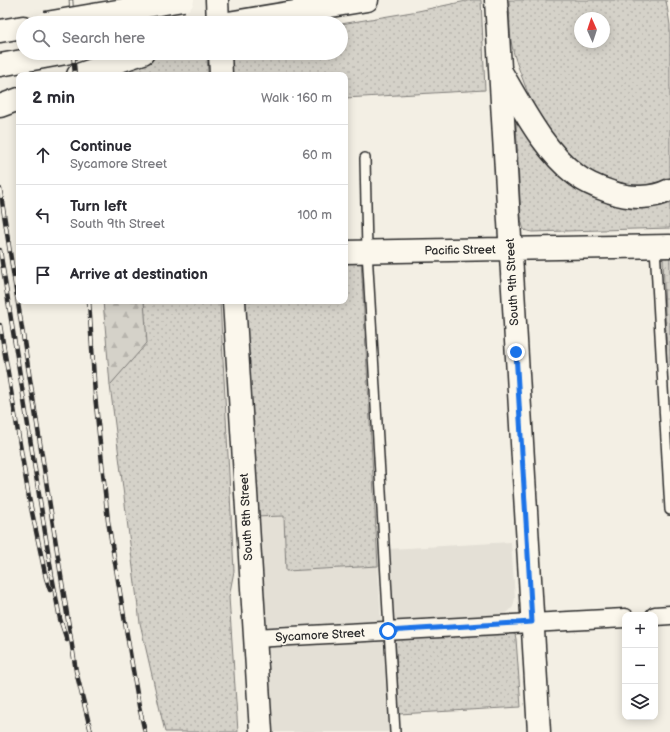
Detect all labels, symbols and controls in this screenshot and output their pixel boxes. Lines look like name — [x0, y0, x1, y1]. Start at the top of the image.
north arrow — [574, 12, 610, 48]
search box — [16, 16, 348, 60]
icon: search — [30, 27, 52, 49]
text: Search here — [62, 29, 145, 48]
text: 2 min — [32, 88, 75, 108]
text: Walk · 160 m — [261, 90, 332, 106]
text: Continue — [70, 137, 132, 156]
icon: ahead — [32, 144, 54, 166]
text: 60 m — [302, 147, 332, 163]
text: Sycamore Street — [70, 156, 167, 172]
text: Turn left — [70, 197, 127, 216]
icon: left — [32, 204, 54, 226]
text: 100 m — [297, 207, 332, 223]
text: South 9th Street — [70, 216, 165, 232]
street label: South 9th Street — [503, 238, 522, 326]
street label: Pacific Street — [424, 242, 496, 259]
icon: arrive — [32, 264, 54, 286]
text: Arrive at destination — [70, 265, 208, 284]
route end — [507, 343, 525, 361]
street label: South 8th Street — [237, 473, 256, 561]
map controls — [622, 612, 658, 720]
button: + — [622, 612, 658, 648]
route start — [379, 622, 397, 640]
street label: Sycamore Street — [275, 626, 365, 645]
button: − — [622, 648, 658, 684]
button: layers — [622, 684, 658, 720]

